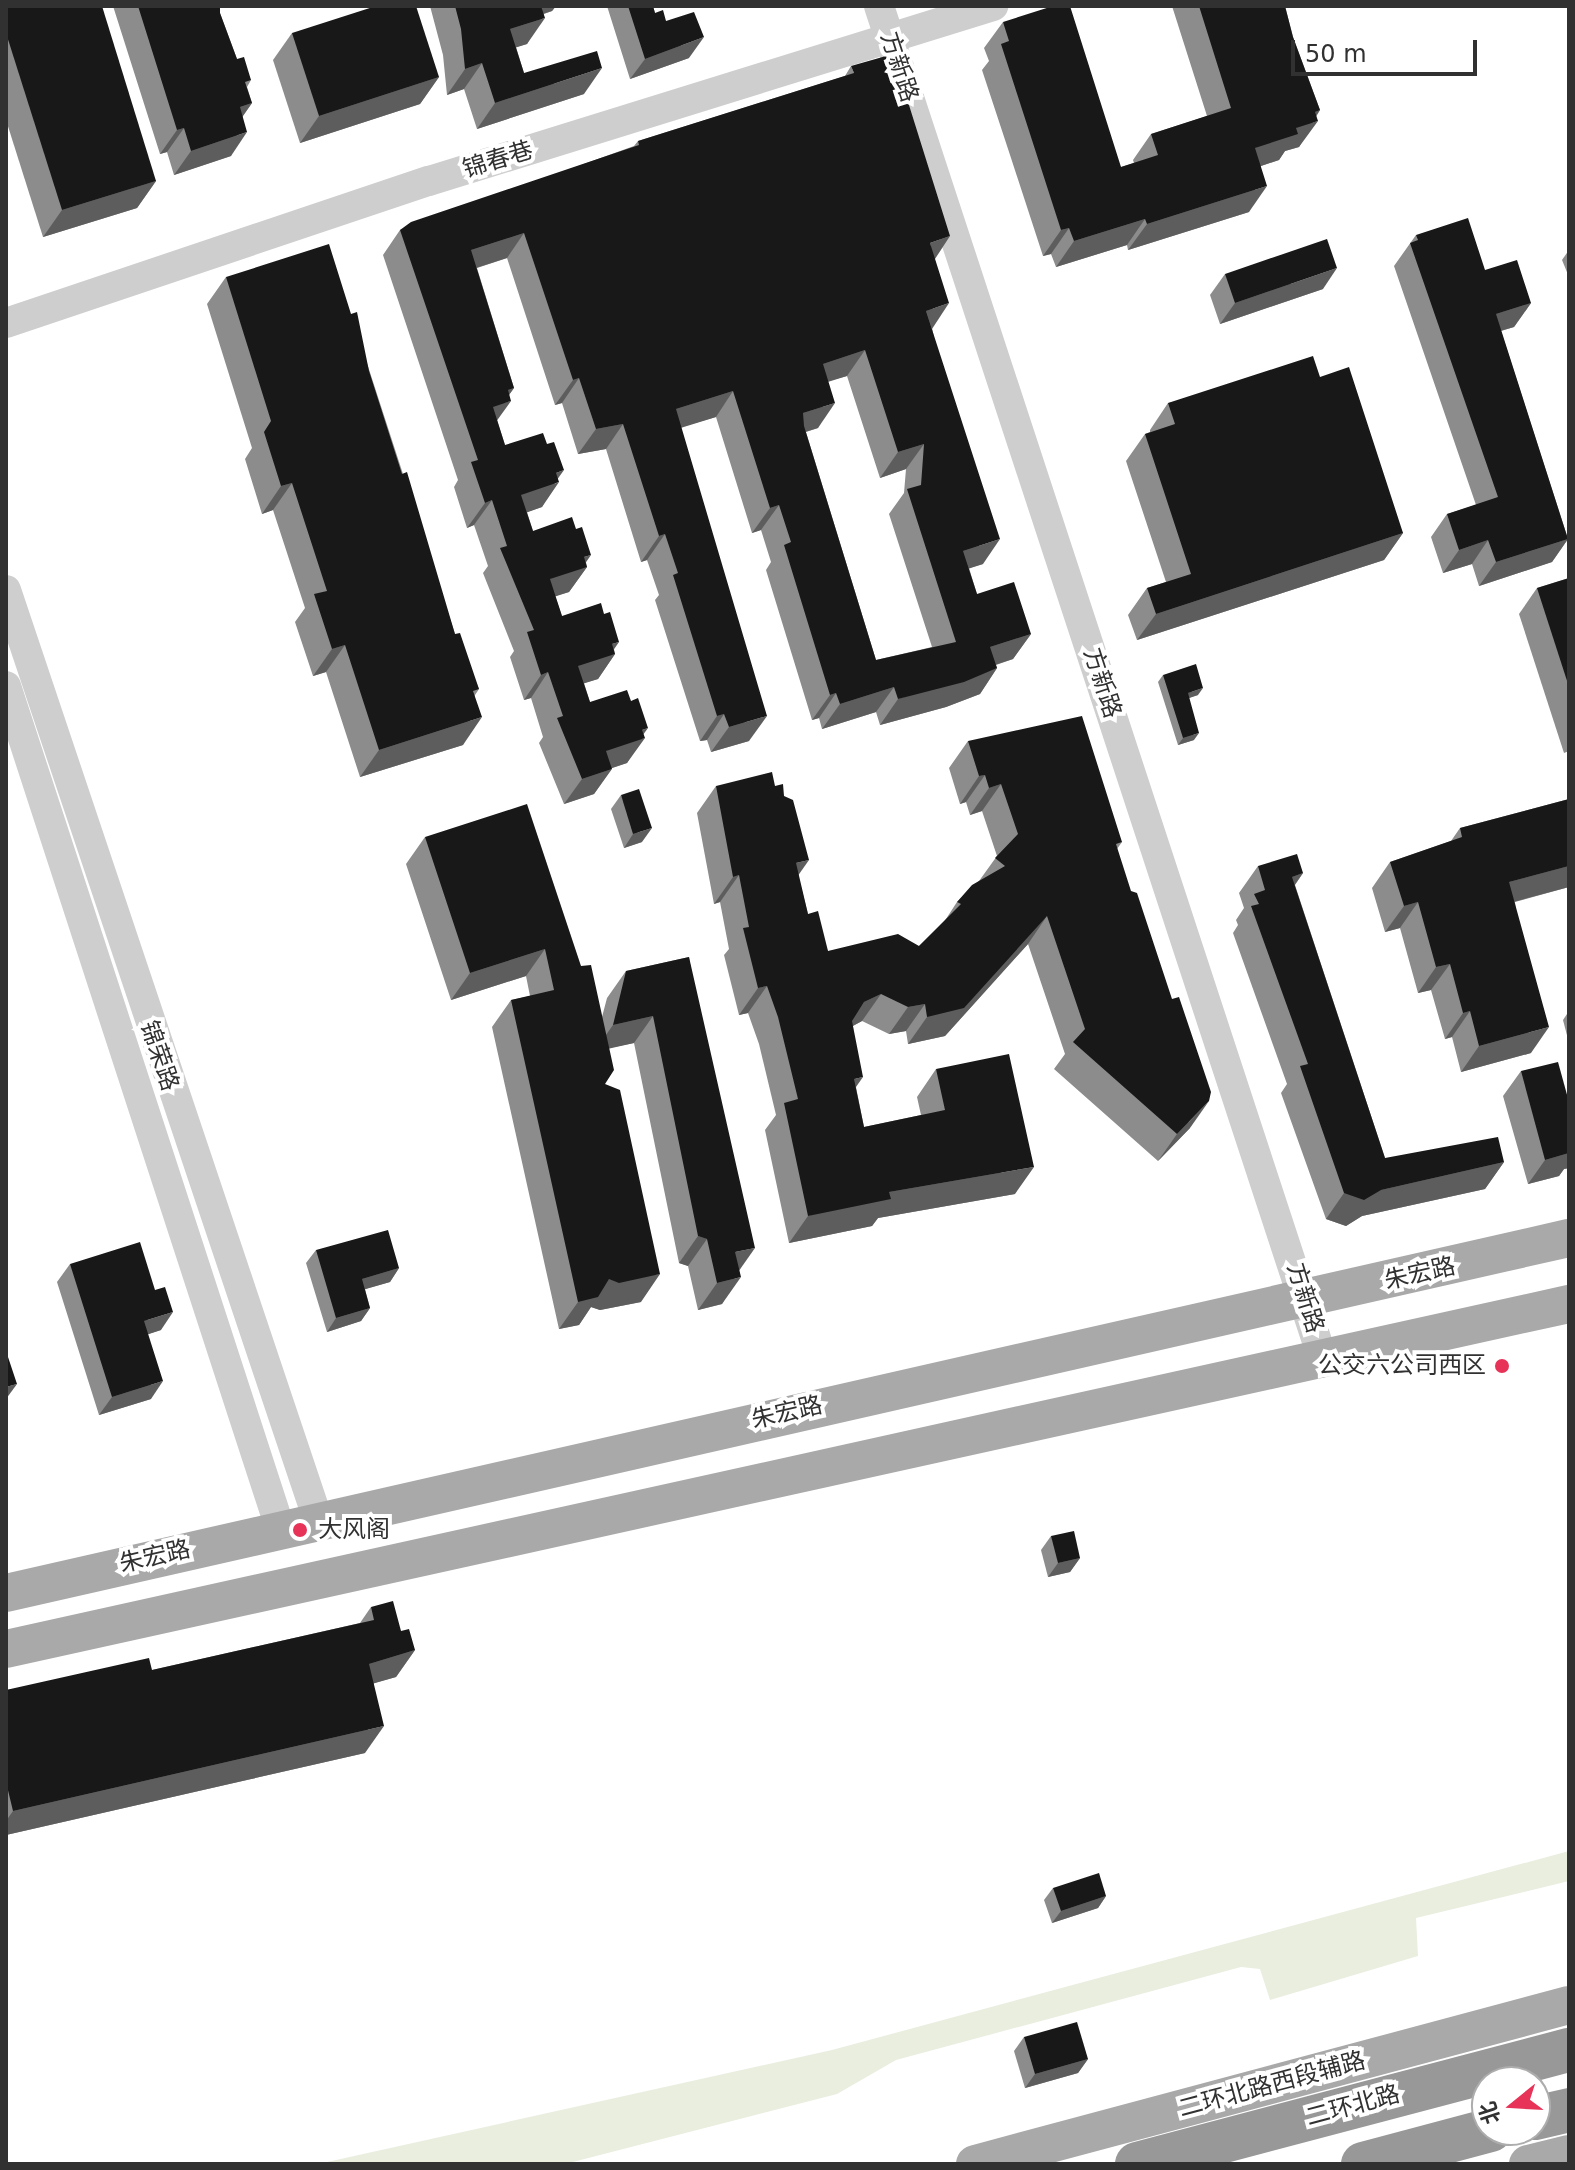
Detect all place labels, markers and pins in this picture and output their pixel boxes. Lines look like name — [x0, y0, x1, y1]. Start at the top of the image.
place label: 公交六公司西区 — [1318, 1352, 1486, 1380]
marker: 公交六公司西区 — [1493, 1357, 1511, 1375]
place label: 大风阁 — [318, 1516, 390, 1544]
marker: 大风阁 — [289, 1519, 311, 1541]

